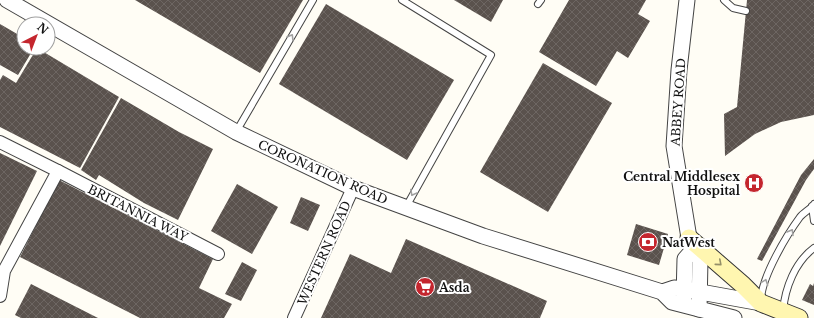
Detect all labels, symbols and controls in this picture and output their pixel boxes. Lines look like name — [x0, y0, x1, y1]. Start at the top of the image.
north arrow — [16, 16, 56, 56]
text: N — [34, 20, 52, 38]
one-way arrow — [287, 34, 294, 41]
street label: ABBEY ROAD — [667, 58, 689, 147]
street label: CORONATION ROAD — [256, 137, 390, 207]
place label: Central Middlesex Hospital — [623, 169, 741, 198]
hospital icon: Central Middlesex Hospital — [743, 172, 765, 194]
street label: BRITANNIA WAY — [85, 181, 191, 245]
one-way arrow — [411, 189, 418, 197]
street label: WESTERN ROAD — [294, 198, 354, 308]
one-way arrow — [787, 229, 794, 236]
bank icon: NatWest — [637, 231, 659, 253]
place label: NatWest — [662, 235, 715, 250]
one-way arrow — [714, 259, 721, 266]
supermarket icon: Asda — [414, 276, 436, 298]
one-way arrow — [760, 278, 769, 285]
place label: Asda — [438, 280, 470, 295]

